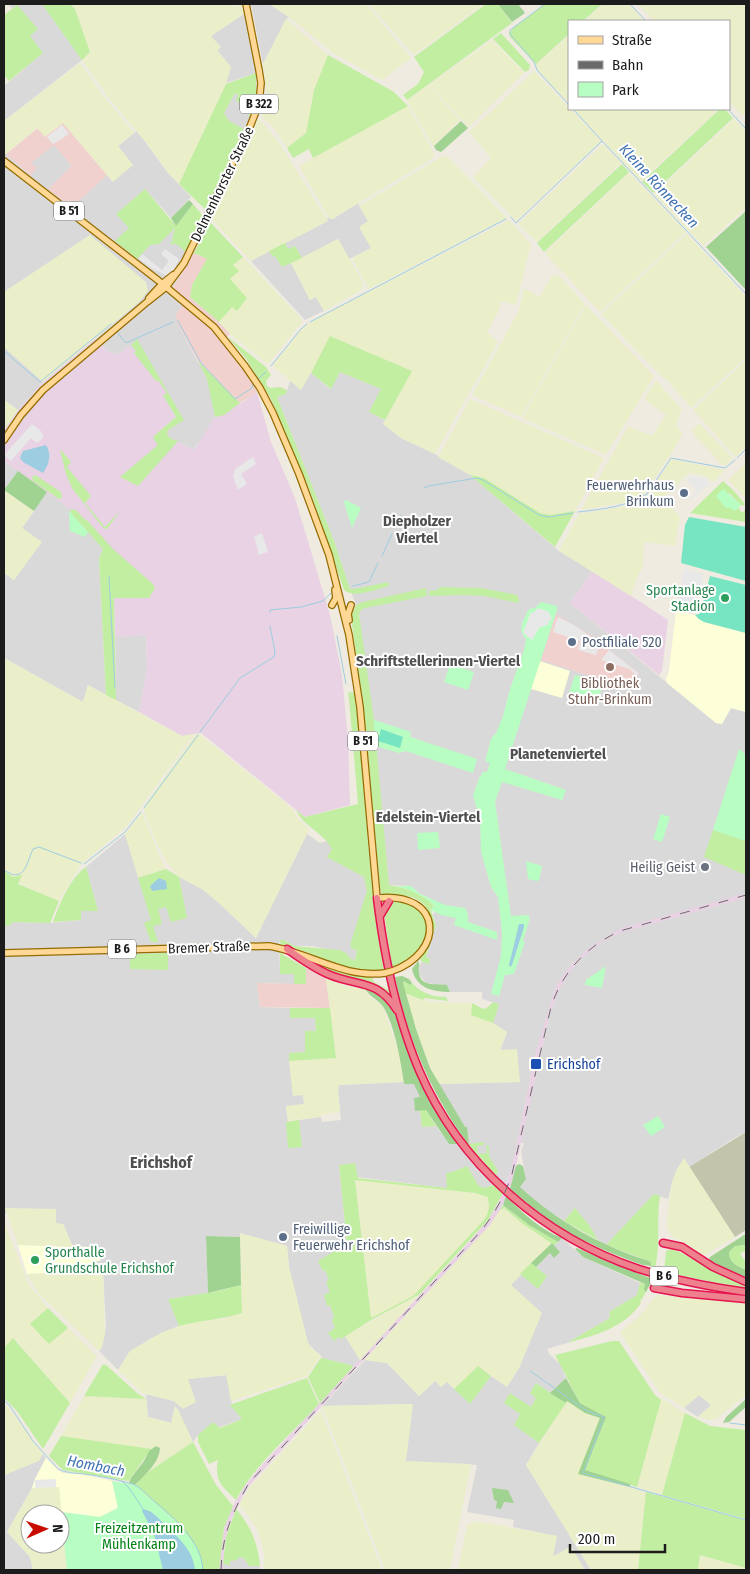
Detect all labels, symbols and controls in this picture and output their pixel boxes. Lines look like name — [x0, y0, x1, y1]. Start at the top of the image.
legend — [568, 20, 730, 110]
text: Straße — [612, 31, 652, 49]
text: Bahn — [612, 56, 643, 74]
text: Park — [612, 81, 639, 99]
road number: B 322 — [240, 95, 278, 114]
street label: Delmenhorster Straße — [187, 124, 258, 245]
water label: Kleine Rönnecken — [615, 140, 703, 232]
road number: B 51 — [54, 202, 84, 220]
place label: Feuerwehrhaus Brinkum — [586, 477, 674, 510]
marker: Feuerwehrhaus Brinkum — [678, 487, 690, 499]
district label: Diepholzer Viertel — [383, 512, 451, 547]
place label: Sportanlage Stadion — [646, 582, 715, 615]
marker: Sportanlage Stadion — [719, 592, 731, 604]
place label: Postfiliale 520 — [582, 634, 662, 651]
marker: Postfiliale 520 — [566, 636, 578, 648]
district label: Schriftstellerinnen-Viertel — [356, 652, 521, 670]
marker: Bibliothek Stuhr-Brinkum — [604, 661, 616, 673]
place label: Bibliothek Stuhr-Brinkum — [568, 675, 652, 708]
road number: B 51 — [348, 731, 378, 750]
district label: Planetenviertel — [510, 745, 607, 763]
district label: Edelstein-Viertel — [376, 808, 481, 826]
place label: Heilig Geist — [630, 859, 695, 876]
marker: Heilig Geist — [699, 861, 711, 873]
street label: Bremer Straße — [168, 938, 250, 957]
road number: B 6 — [108, 940, 136, 959]
place label: Erichshof — [547, 1056, 602, 1073]
marker: Erichshof — [529, 1057, 543, 1071]
district label: Erichshof — [130, 1153, 194, 1172]
place label: Freiwillige Feuerwehr Erichshof — [293, 1221, 411, 1254]
marker: Freiwillige Feuerwehr Erichshof — [277, 1231, 289, 1243]
place label: Sporthalle Grundschule Erichshof — [45, 1244, 176, 1277]
marker: Sporthalle Grundschule Erichshof — [29, 1254, 41, 1266]
road number: B 6 — [650, 1266, 678, 1285]
water label: Hombach — [66, 1452, 126, 1480]
north arrow — [20, 1504, 70, 1554]
park label: Freizeitzentrum Mühlenkamp — [95, 1520, 183, 1553]
scale bar — [570, 1522, 665, 1554]
text: N — [49, 1524, 66, 1533]
text: 200 m — [578, 1530, 615, 1548]

